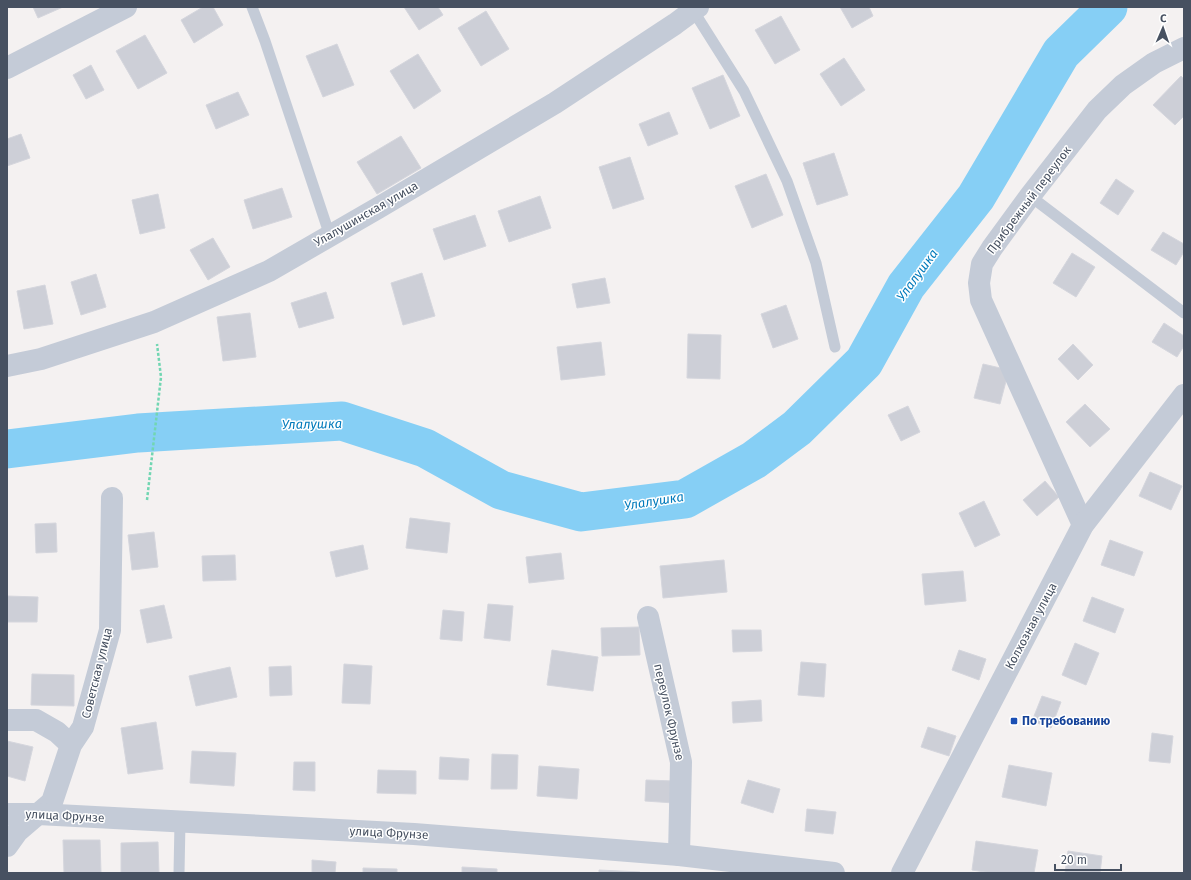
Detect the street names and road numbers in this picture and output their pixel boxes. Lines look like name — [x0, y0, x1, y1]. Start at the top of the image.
street label: Прибрежный переулок — [984, 143, 1074, 257]
street label: Улалушинская улица — [312, 179, 420, 249]
street label: Колхозная улица — [1002, 580, 1060, 672]
street label: Советская улица — [79, 626, 115, 720]
street label: переулок Фрунзе — [651, 662, 687, 762]
street label: улица Фрунзе — [25, 807, 105, 825]
street label: улица Фрунзе — [349, 824, 429, 842]

